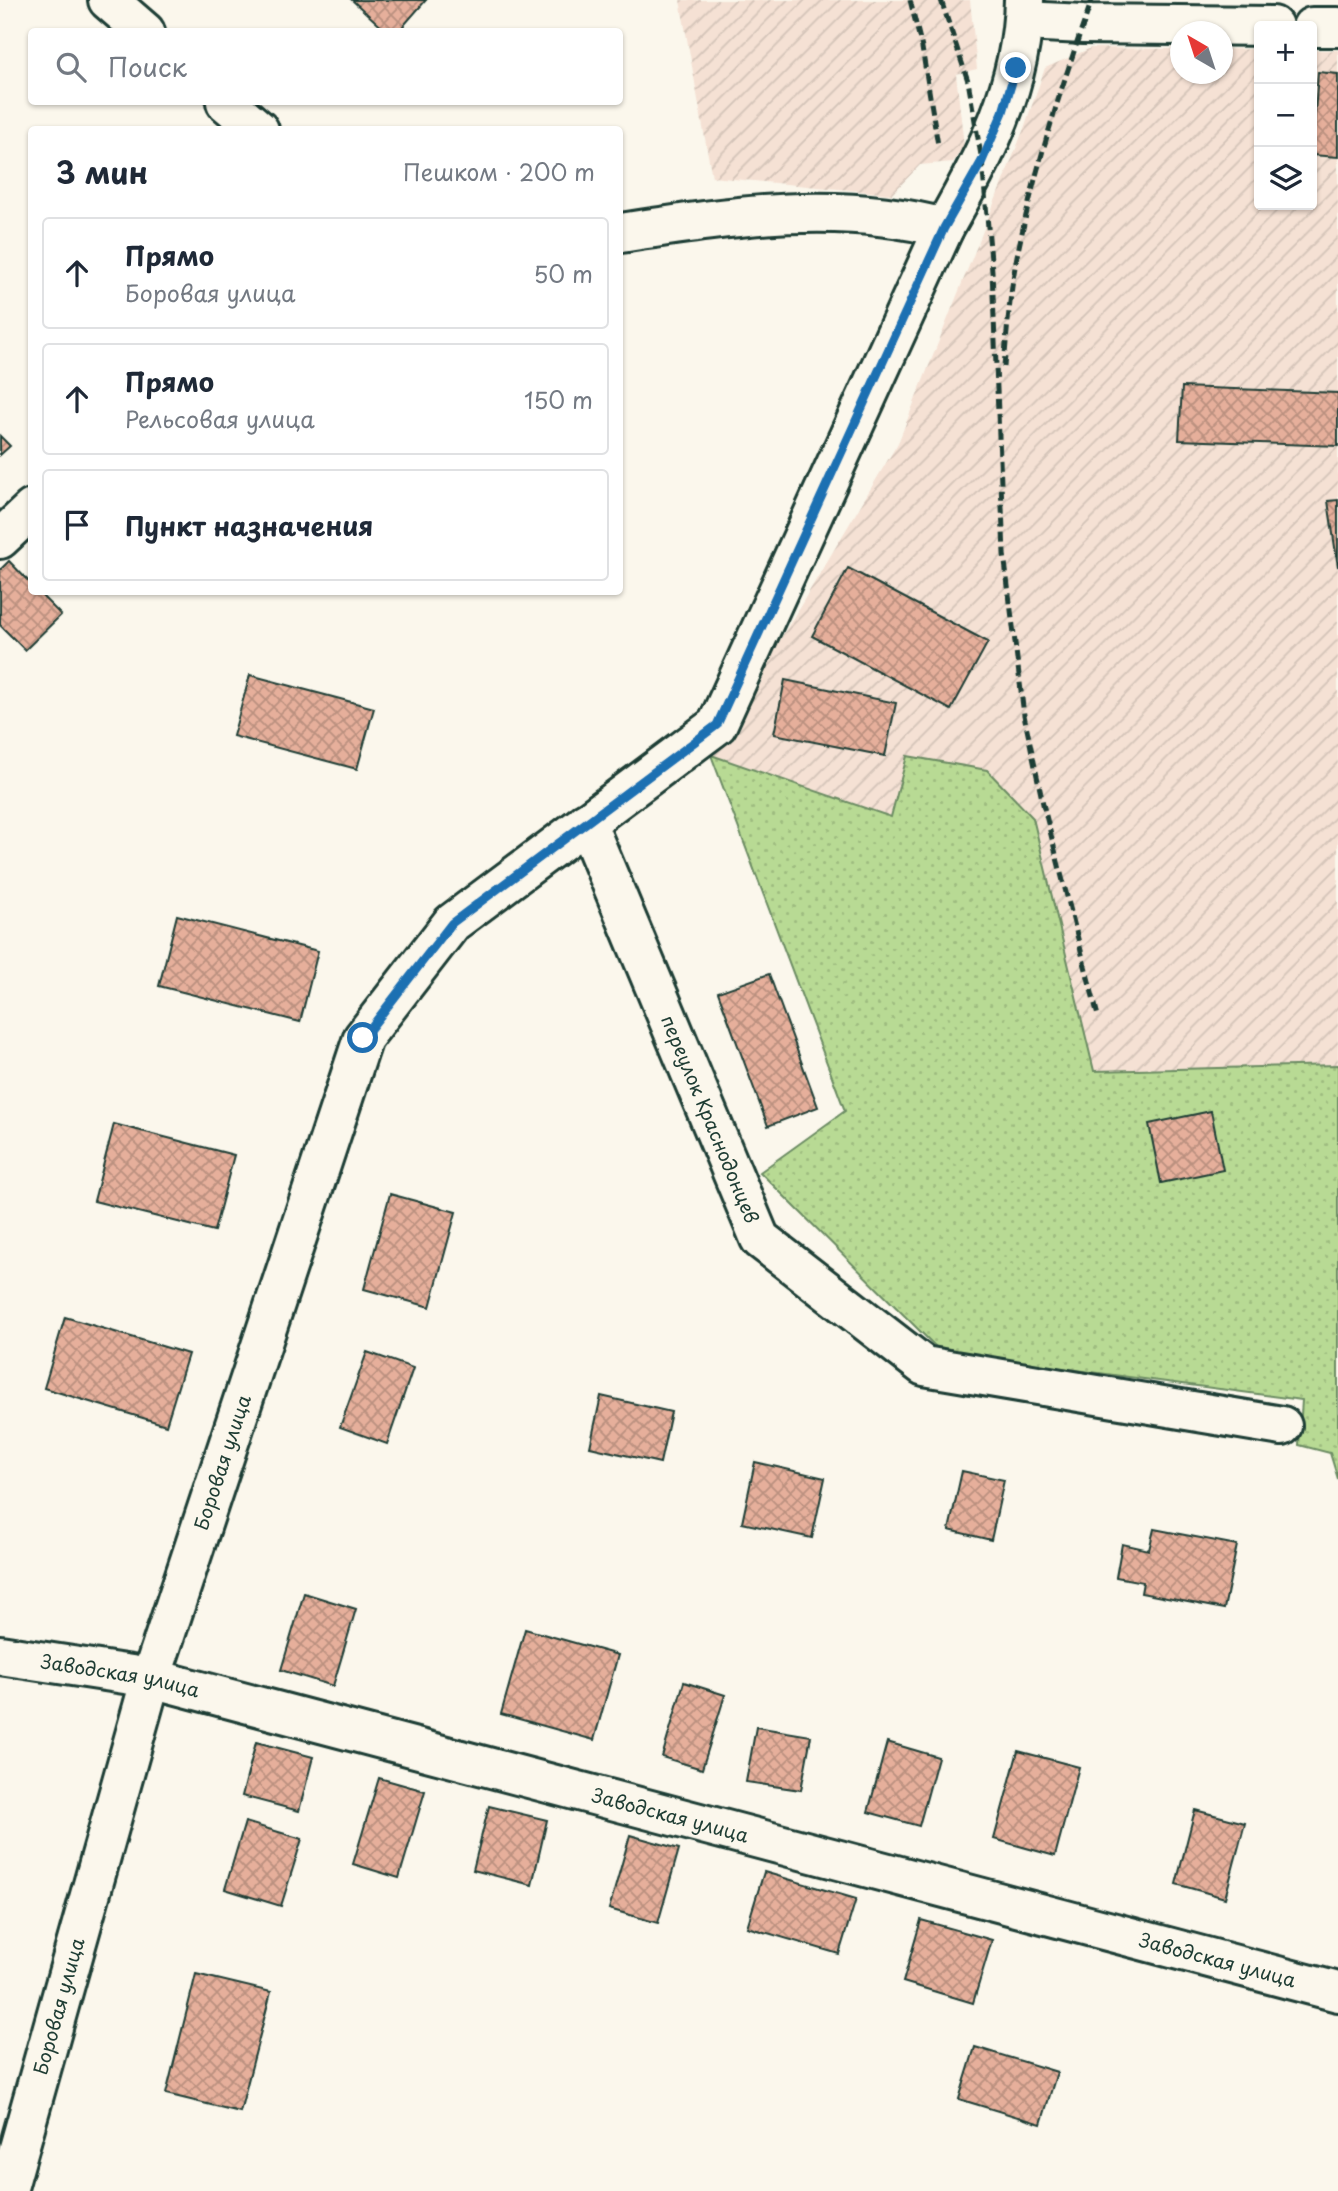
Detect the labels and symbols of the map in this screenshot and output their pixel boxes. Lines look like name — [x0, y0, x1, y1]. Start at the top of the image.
north arrow — [1170, 21, 1233, 84]
route end — [1000, 52, 1031, 83]
street label: переулок Краснодонцев — [655, 1010, 767, 1227]
route start — [347, 1022, 378, 1053]
street label: Боровая улица — [186, 1391, 257, 1533]
street label: Заводская улица — [39, 1646, 203, 1703]
street label: Заводская улица — [589, 1780, 752, 1849]
street label: Заводская улица — [1137, 1925, 1299, 1993]
street label: Боровая улица — [25, 1934, 90, 2078]

